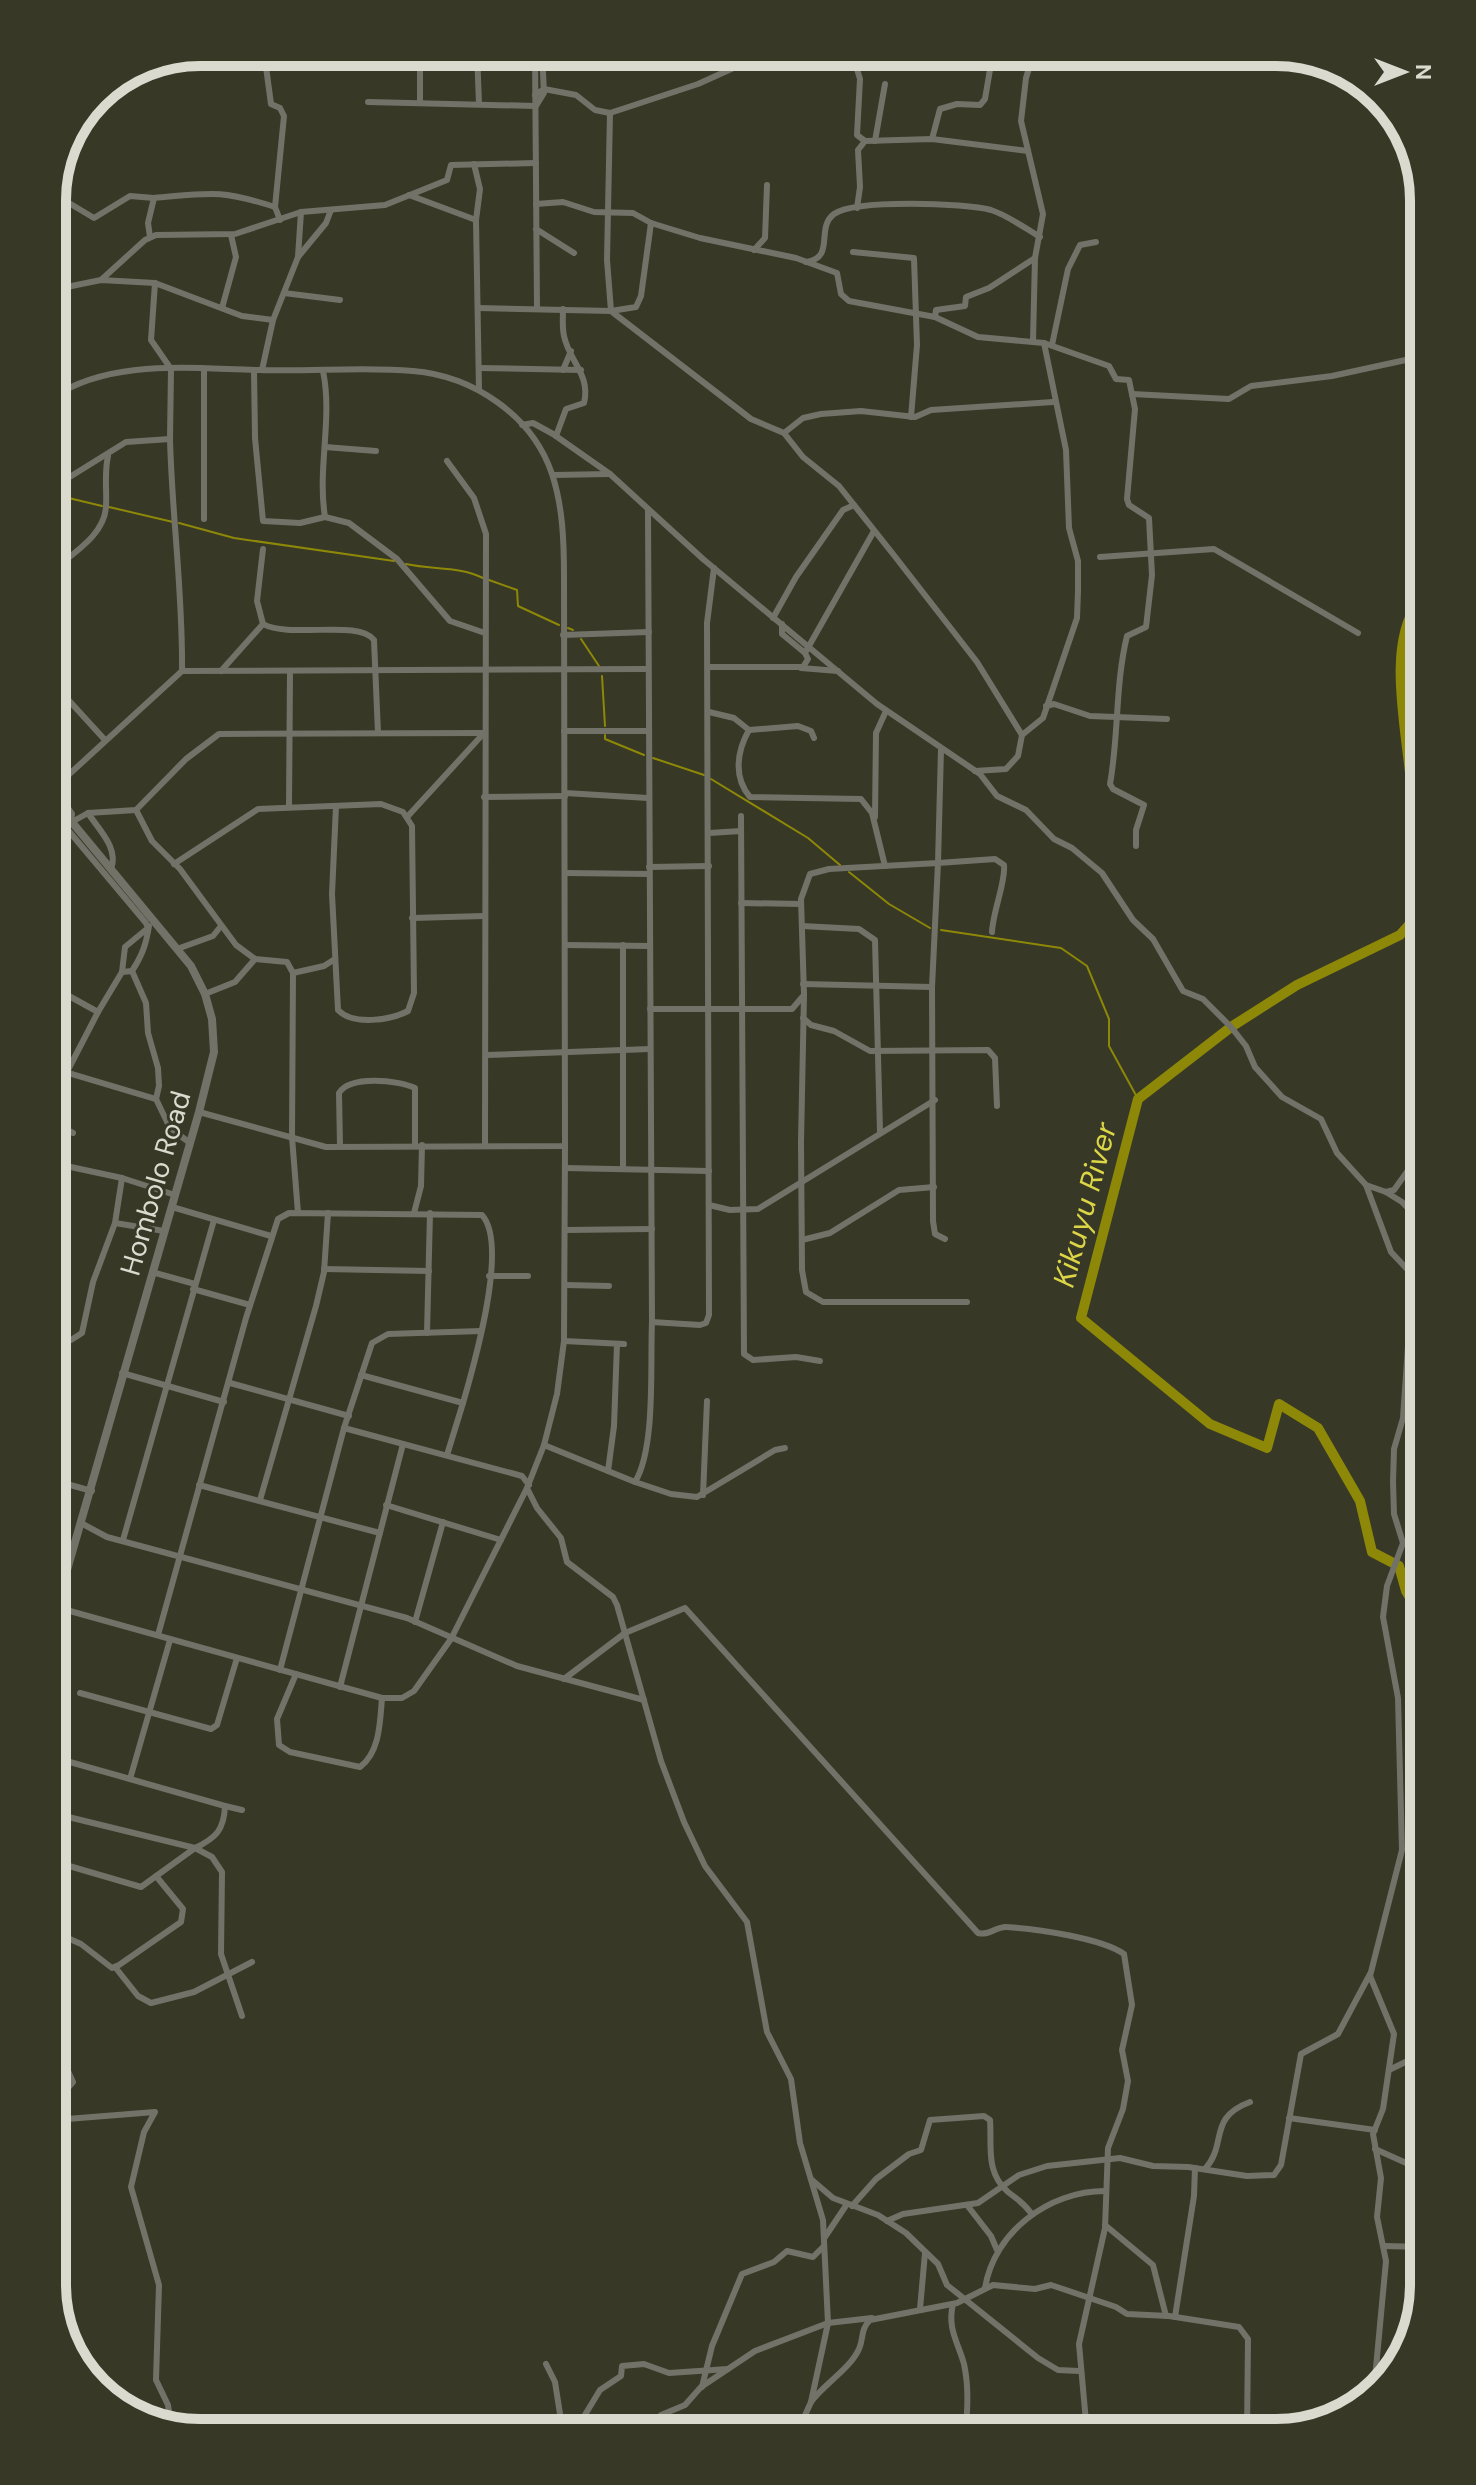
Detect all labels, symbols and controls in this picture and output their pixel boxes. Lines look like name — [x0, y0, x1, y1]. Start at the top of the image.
north arrow — [1364, 32, 1444, 112]
text: N — [1409, 64, 1438, 80]
street label: Hombolo Road — [111, 1087, 199, 1280]
water label: Kikuyu River — [1044, 1117, 1125, 1291]

